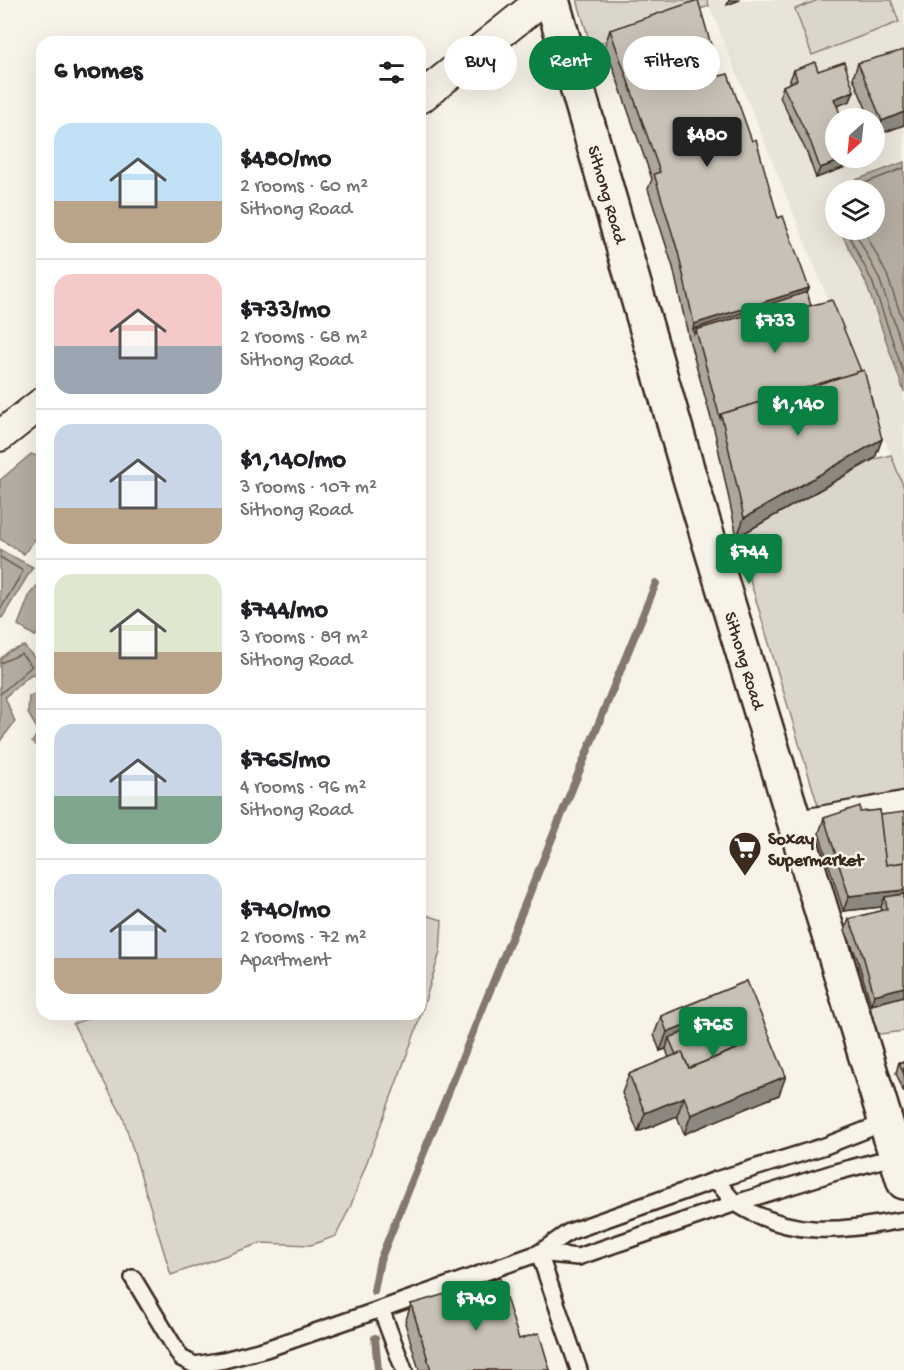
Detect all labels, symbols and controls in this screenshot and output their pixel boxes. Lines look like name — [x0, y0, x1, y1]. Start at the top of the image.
chip: Buy — [444, 36, 517, 90]
chip: Rent — [529, 36, 611, 90]
chip: Filters — [623, 36, 720, 90]
icon: filters — [375, 56, 408, 89]
text: 6 homes — [54, 57, 142, 88]
north arrow — [825, 108, 885, 168]
map controls — [825, 108, 885, 240]
pin: $480 — [671, 117, 743, 168]
text: $480 — [687, 125, 727, 148]
street label: Sithong Road — [581, 143, 630, 248]
text: $480/mo — [240, 145, 331, 176]
icon: home — [102, 147, 174, 219]
text: 2 rooms · 60 m² — [240, 176, 368, 199]
button: layers — [825, 180, 885, 240]
text: Sithong Road — [240, 199, 352, 222]
text: $733/mo — [240, 296, 330, 327]
icon: home — [102, 298, 174, 370]
pin: $733 — [739, 303, 811, 354]
text: $733 — [755, 311, 795, 334]
text: 2 rooms · 68 m² — [240, 327, 368, 350]
text: Sithong Road — [240, 350, 352, 373]
pin: $1,140 — [749, 386, 847, 437]
text: $1,140 — [772, 394, 824, 417]
text: $1,140/mo — [240, 446, 346, 477]
icon: home — [102, 448, 174, 520]
text: 3 rooms · 107 m² — [240, 477, 377, 500]
text: Sithong Road — [240, 500, 352, 523]
pin: $744 — [713, 534, 785, 585]
text: $744 — [730, 542, 768, 565]
text: $744/mo — [240, 596, 328, 627]
icon: home — [102, 598, 174, 670]
street label: Sithong Road — [718, 610, 768, 714]
text: 3 rooms · 89 m² — [240, 627, 368, 650]
text: Sithong Road — [240, 650, 352, 673]
text: $765/mo — [240, 746, 330, 777]
icon: home — [102, 748, 174, 820]
text: 4 rooms · 96 m² — [240, 777, 366, 800]
text: Sithong Road — [240, 800, 352, 823]
supermarket icon: Soxay Supermarket — [727, 830, 763, 877]
place label: Soxay Supermarket — [768, 830, 865, 872]
text: $740/mo — [240, 896, 330, 927]
icon: home — [102, 898, 174, 970]
text: 2 rooms · 72 m² — [240, 927, 367, 950]
text: Apartment — [240, 950, 330, 973]
pin: $765 — [677, 1007, 749, 1058]
text: $765 — [693, 1015, 733, 1038]
pin: $740 — [440, 1281, 512, 1332]
text: $740 — [456, 1289, 496, 1312]

